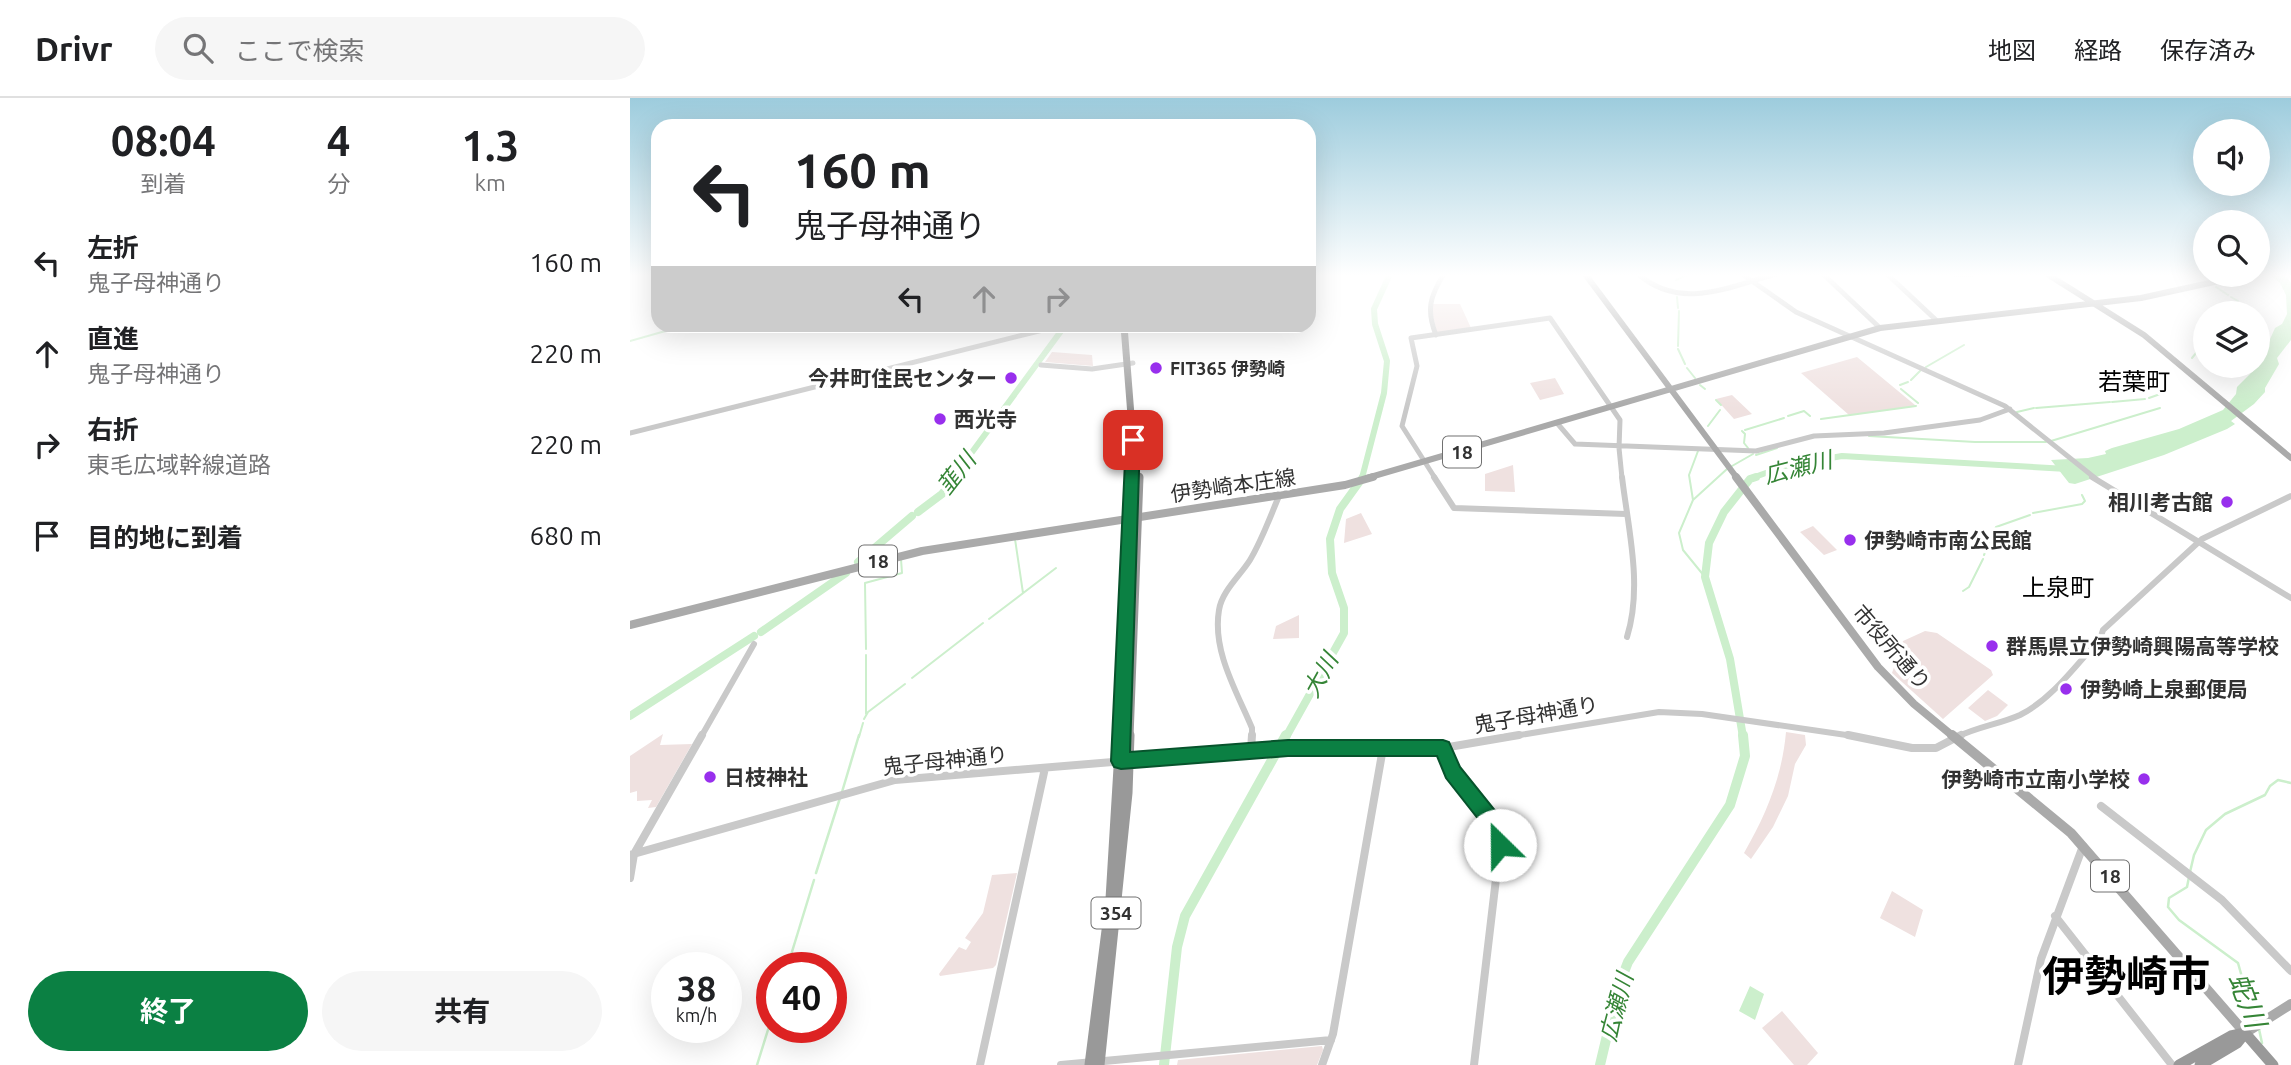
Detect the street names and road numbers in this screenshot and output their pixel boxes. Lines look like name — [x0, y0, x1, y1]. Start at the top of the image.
road number: 18 — [1443, 436, 1481, 468]
street label: 伊勢崎本庄線 — [1169, 464, 1297, 506]
road number: 18 — [859, 545, 897, 576]
street label: 市役所通り — [1849, 600, 1935, 694]
street label: 鬼子母神通り — [1472, 691, 1600, 737]
street label: 鬼子母神通り — [881, 741, 1009, 779]
road number: 18 — [2091, 860, 2129, 891]
road number: 354 — [1092, 898, 1140, 928]

